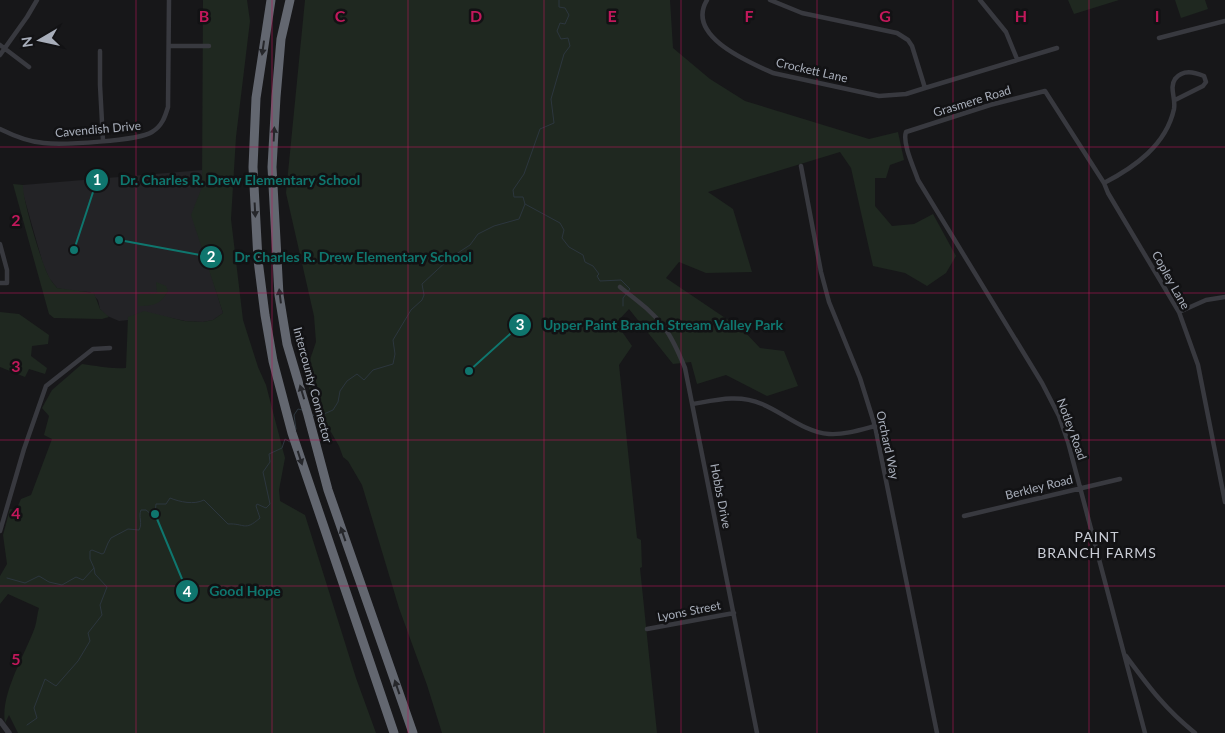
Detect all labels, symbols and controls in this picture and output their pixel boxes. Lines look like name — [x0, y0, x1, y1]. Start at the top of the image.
text: B — [199, 6, 209, 25]
text: C — [335, 6, 346, 25]
text: D — [470, 6, 482, 25]
text: E — [607, 6, 617, 25]
text: F — [744, 6, 754, 25]
text: G — [879, 6, 891, 25]
text: H — [1015, 6, 1027, 25]
text: I — [1155, 6, 1159, 25]
north arrow — [15, 15, 65, 65]
text: N — [17, 35, 36, 49]
one-way arrow — [259, 40, 267, 56]
street label: Crockett Lane — [775, 54, 849, 86]
street label: Grasmere Road — [931, 82, 1013, 120]
street label: Cavendish Drive — [54, 118, 142, 140]
one-way arrow — [270, 126, 278, 142]
callout: Dr. Charles R. Drew Elementary School — [84, 165, 370, 194]
text: 1 — [93, 170, 101, 188]
text: Dr. Charles R. Drew Elementary School — [120, 171, 360, 188]
one-way arrow — [252, 202, 260, 218]
text: 2 — [11, 210, 21, 229]
callout: Dr Charles R. Drew Elementary School — [198, 242, 482, 271]
text: 2 — [207, 247, 216, 265]
text: Dr Charles R. Drew Elementary School — [234, 248, 472, 265]
street label: Copley Lane — [1149, 248, 1193, 312]
one-way arrow — [276, 288, 284, 304]
callout: Upper Paint Branch Stream Valley Park — [508, 311, 794, 340]
text: 3 — [516, 315, 524, 333]
text: Upper Paint Branch Stream Valley Park — [543, 316, 784, 333]
street label: Intercounty Connector — [290, 325, 336, 445]
text: 3 — [11, 356, 21, 375]
one-way arrow — [297, 385, 305, 400]
street label: Notley Road — [1054, 396, 1090, 462]
street label: Orchard Way — [873, 409, 903, 481]
one-way arrow — [297, 451, 305, 466]
street label: Hobbs Drive — [707, 462, 735, 530]
street label: Berkley Road — [1004, 471, 1074, 503]
text: 4 — [11, 503, 21, 522]
one-way arrow — [339, 526, 346, 541]
district label: PAINT BRANCH FARMS — [1037, 528, 1157, 561]
callout: Good Hope — [174, 577, 291, 606]
text: 4 — [183, 582, 192, 600]
text: Good Hope — [209, 582, 281, 599]
street label: Lyons Street — [656, 597, 723, 625]
text: 5 — [11, 649, 21, 668]
one-way arrow — [392, 679, 400, 694]

